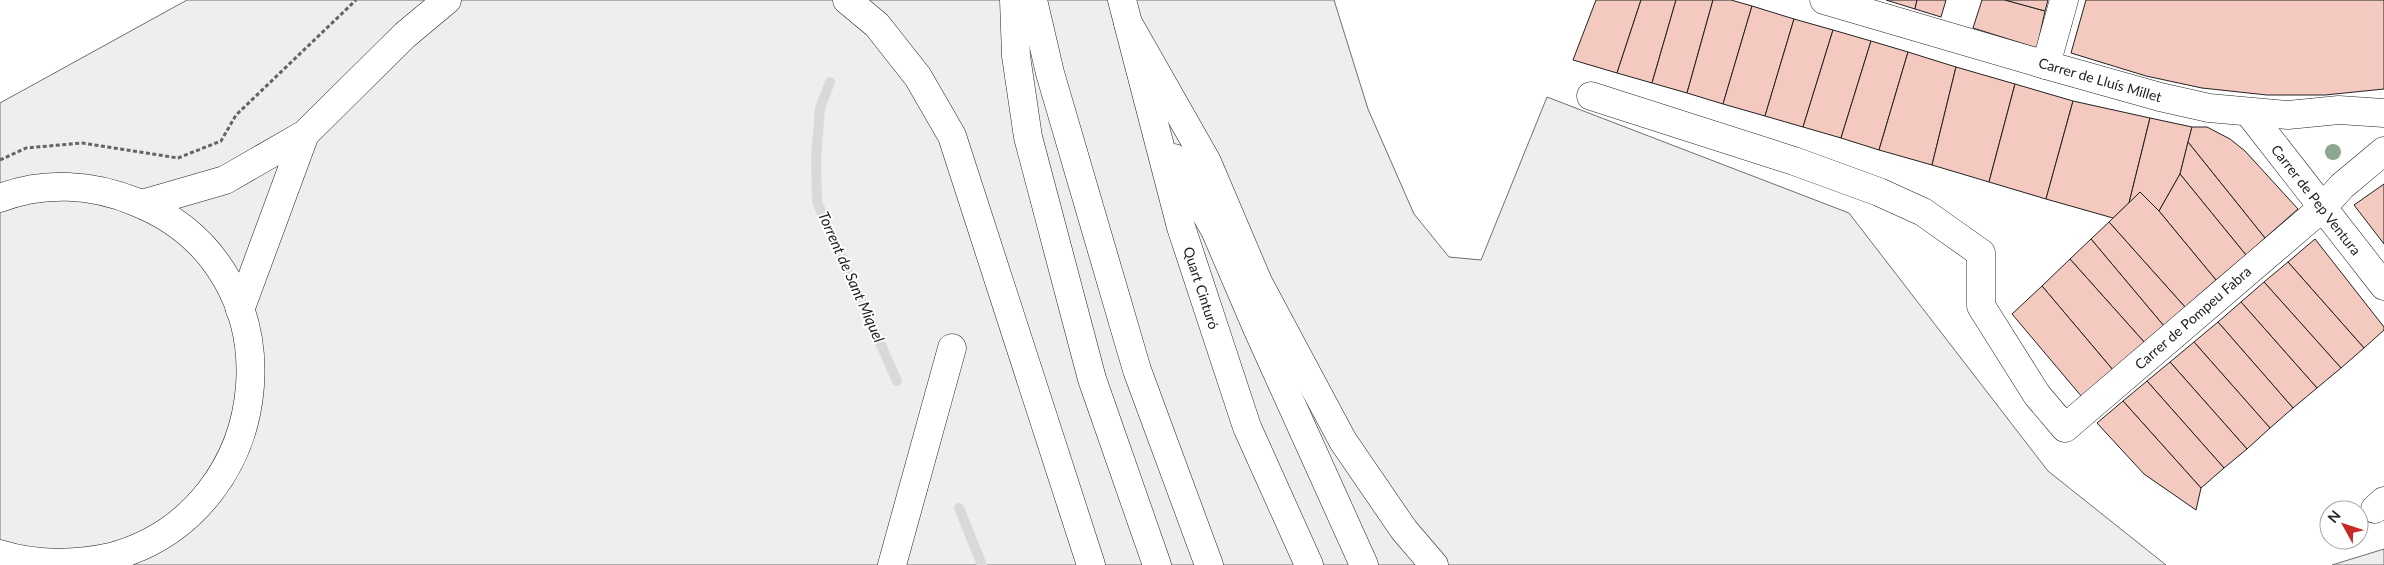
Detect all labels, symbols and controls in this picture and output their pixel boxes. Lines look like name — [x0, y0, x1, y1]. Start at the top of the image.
street label: Carrer de Lluís Millet — [2037, 54, 2164, 105]
street label: Carrer de Pep Ventura — [2268, 141, 2365, 258]
water label: Torrent de Sant Miquel — [815, 208, 889, 345]
street label: Quart Cinturó — [1180, 245, 1223, 331]
street label: Carrer de Pompeu Fabra — [2131, 262, 2254, 373]
north arrow — [2319, 500, 2369, 550]
text: N — [2324, 507, 2344, 526]

